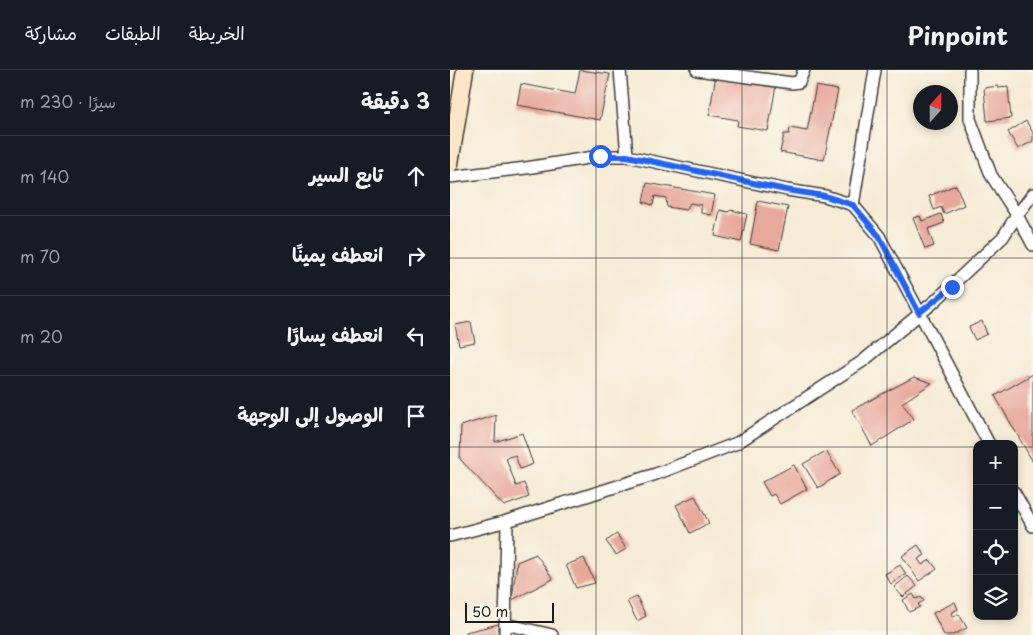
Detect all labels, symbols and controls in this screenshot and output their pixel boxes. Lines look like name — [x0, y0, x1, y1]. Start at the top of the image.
text: Pinpoint — [907, 17, 1008, 53]
text: مشاركة — [25, 19, 77, 46]
text: الطبقات — [105, 19, 161, 46]
text: الخريطة — [189, 19, 245, 46]
text: 3 دقيقة — [361, 84, 430, 116]
north arrow — [913, 85, 958, 130]
text: سيرًا · 230 m — [20, 89, 116, 113]
route start — [589, 145, 612, 168]
text: تابع السير — [309, 160, 383, 188]
icon: ahead — [402, 162, 430, 190]
text: 140 m — [20, 164, 69, 188]
text: انعطف يمينًا — [292, 240, 383, 268]
icon: right — [402, 242, 430, 270]
text: 70 m — [20, 244, 60, 268]
route end — [941, 276, 964, 299]
text: انعطف يسارًا — [287, 320, 383, 348]
icon: left — [402, 322, 430, 350]
text: 20 m — [20, 324, 63, 348]
text: الوصول إلى الوجهة — [237, 400, 383, 428]
icon: arrive — [402, 402, 430, 430]
map controls — [973, 440, 1018, 620]
button: + — [973, 440, 1018, 485]
button: − — [973, 485, 1018, 530]
button: locate — [973, 530, 1018, 575]
button: layers — [973, 575, 1018, 620]
scale bar — [465, 600, 554, 623]
text: 50 m — [472, 601, 508, 622]

